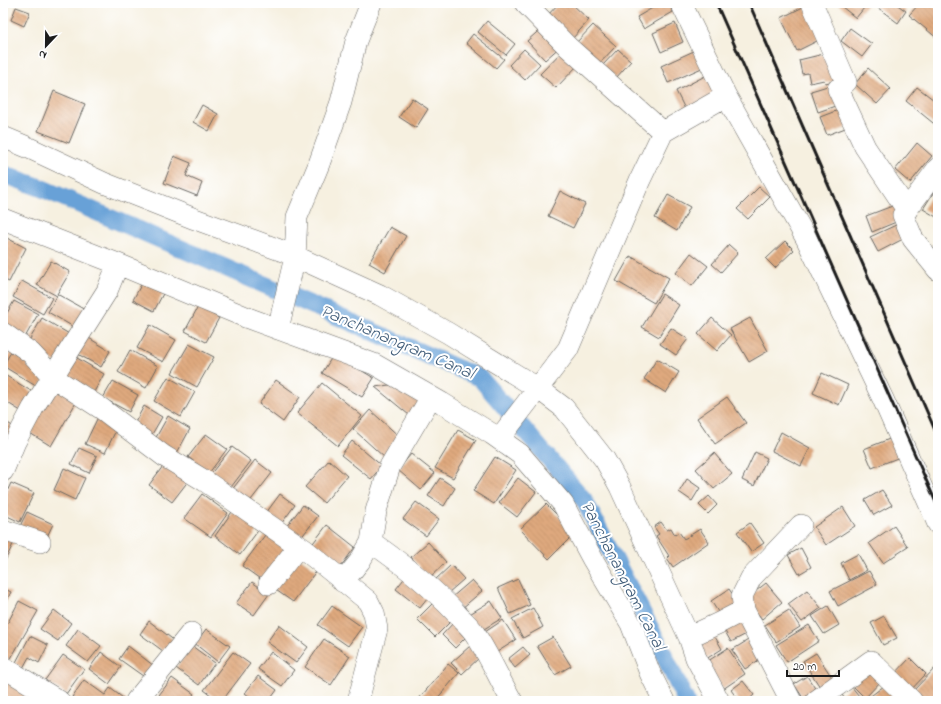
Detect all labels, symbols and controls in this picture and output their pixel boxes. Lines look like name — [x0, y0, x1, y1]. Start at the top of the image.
north arrow — [26, 26, 66, 66]
text: N — [36, 46, 49, 63]
water label: Panchanangram Canal — [316, 299, 480, 388]
water label: Panchanangram Canal — [573, 497, 672, 657]
scale bar — [787, 652, 839, 678]
text: 20 m — [793, 658, 816, 676]

